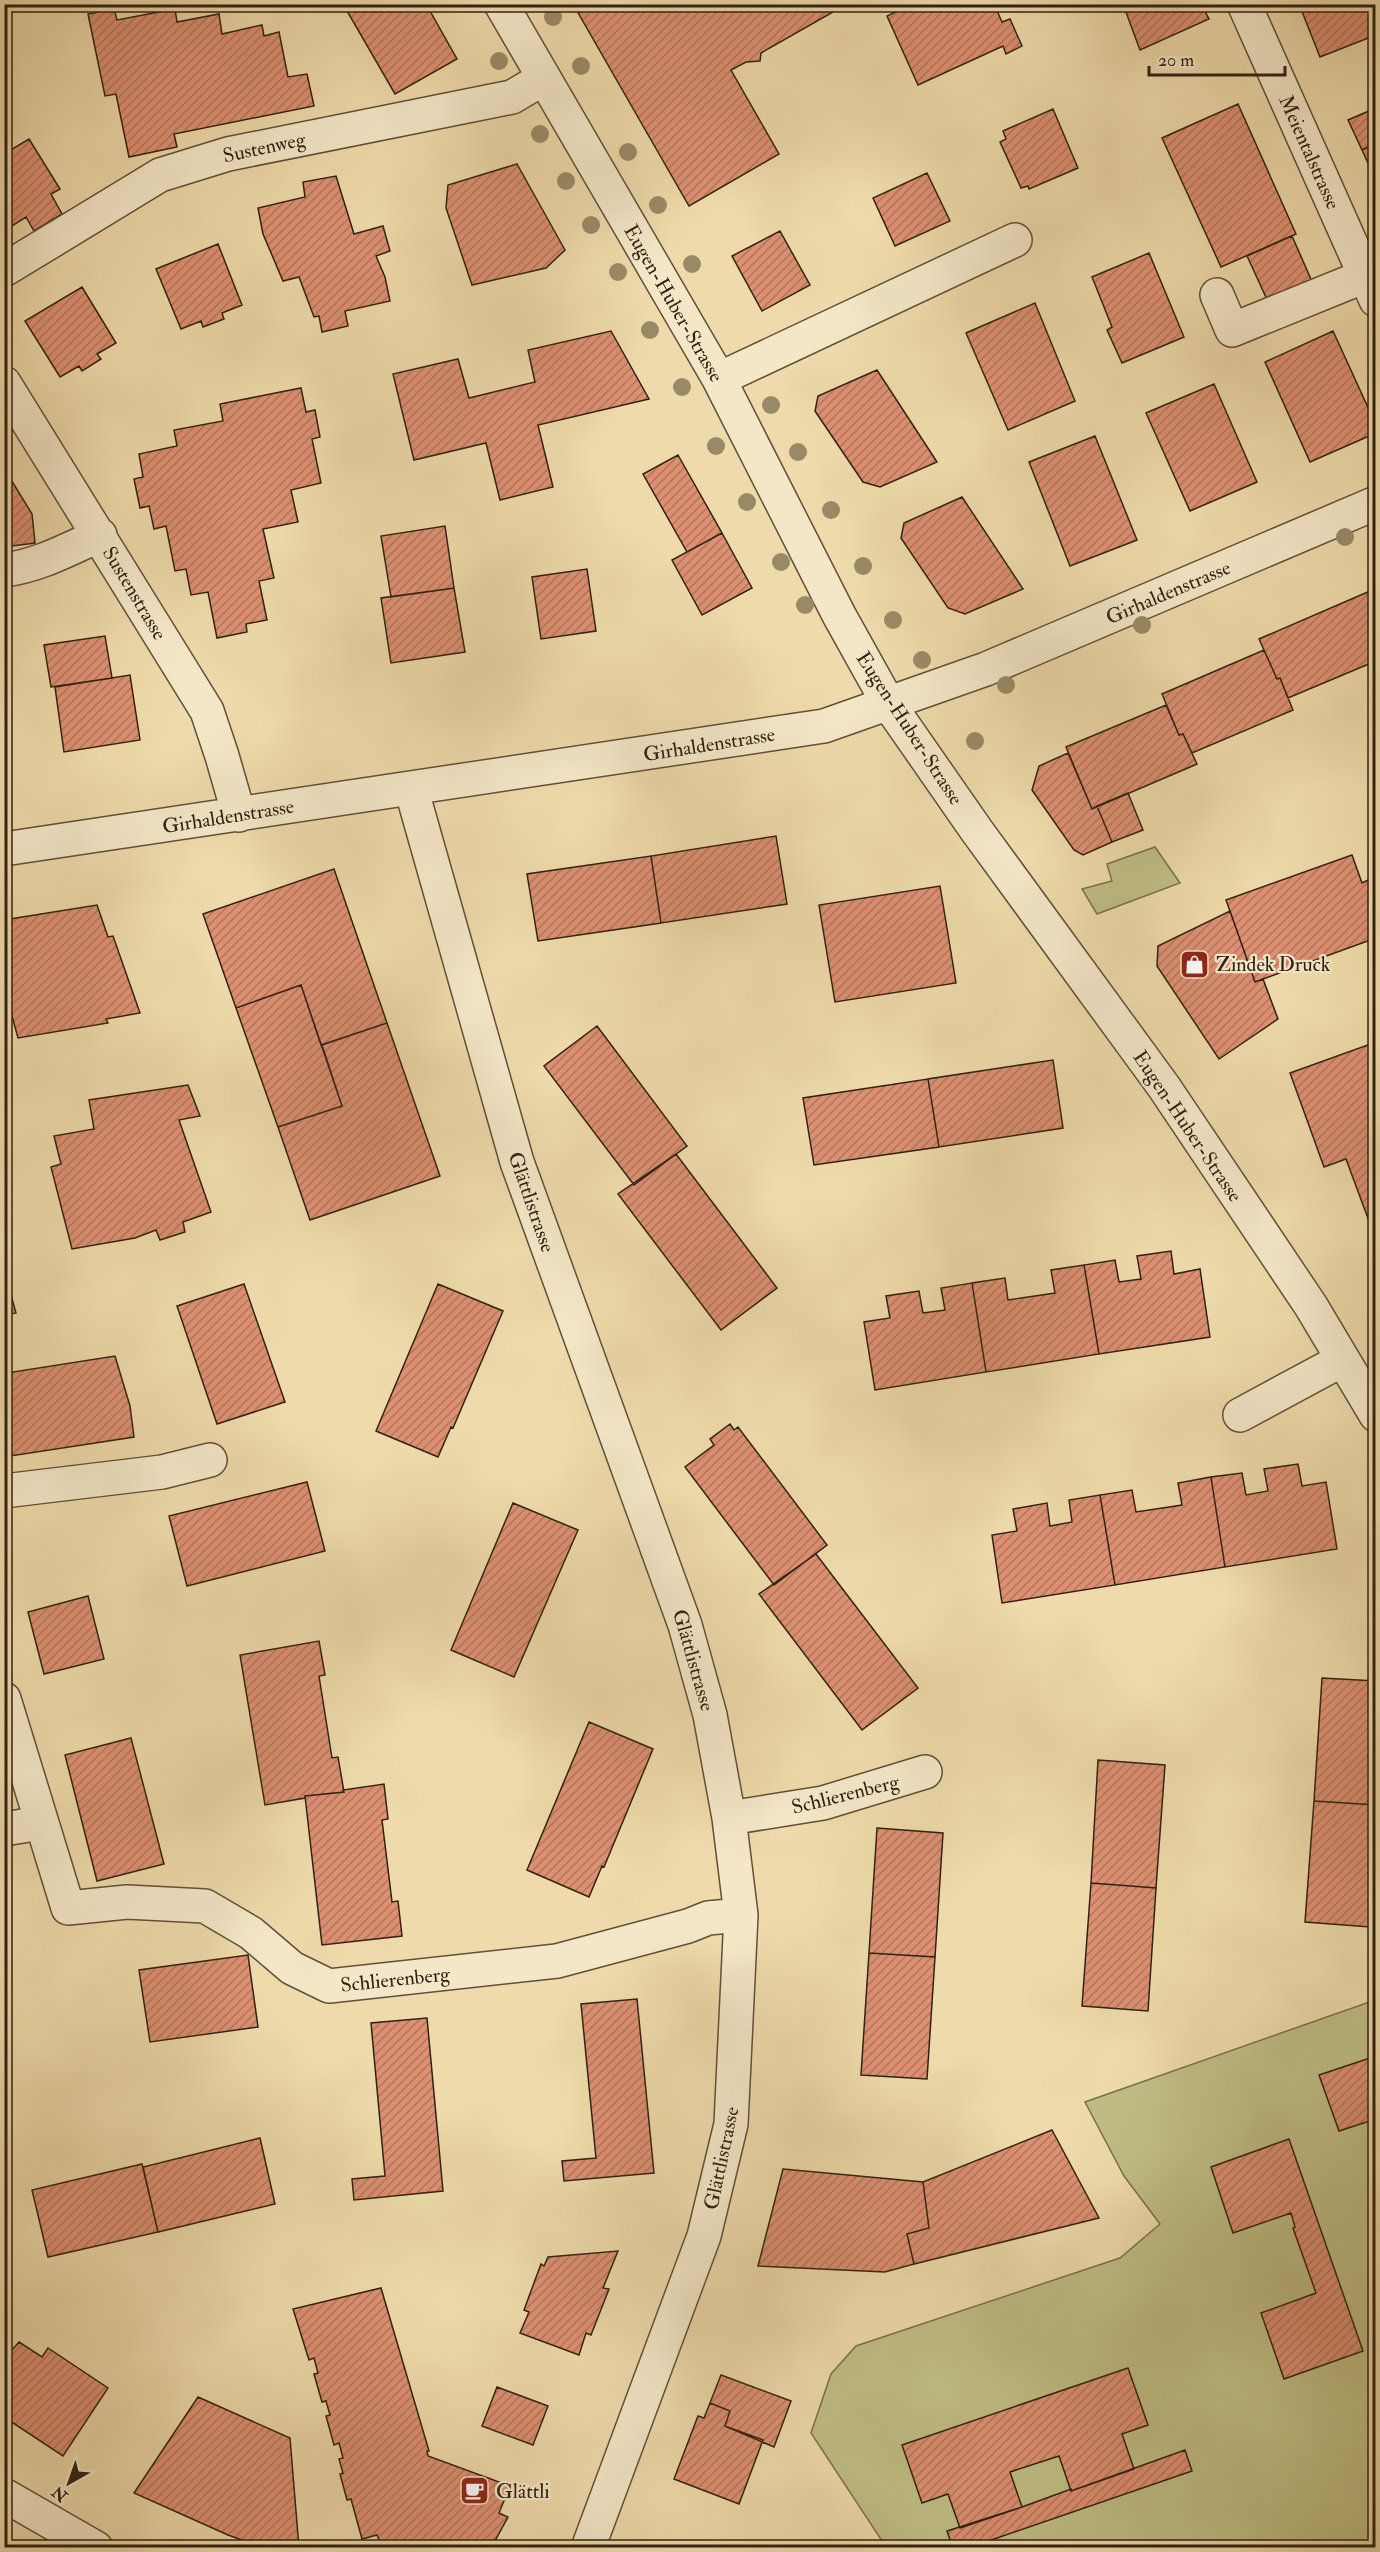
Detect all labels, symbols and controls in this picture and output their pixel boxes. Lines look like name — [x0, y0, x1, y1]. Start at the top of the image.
scale bar — [1149, 39, 1286, 77]
text: 20 m — [1158, 49, 1194, 72]
street label: Meientalstrasse — [1273, 91, 1346, 213]
street label: Sustenweg — [221, 126, 309, 168]
street label: Eugen-Huber-Strasse — [618, 220, 729, 386]
street label: Sustenstrasse — [97, 542, 172, 644]
street label: Girhaldenstrasse — [1102, 555, 1234, 630]
street label: Eugen-Huber-Strasse — [851, 647, 968, 810]
street label: Girhaldenstrasse — [642, 722, 777, 767]
street label: Girhaldenstrasse — [161, 794, 296, 839]
shop icon: Zindek Druck — [1179, 948, 1211, 980]
place label: Zindek Druck — [1216, 952, 1331, 977]
street label: Eugen-Huber-Strasse — [1128, 1046, 1248, 1207]
street label: Glättlistrasse — [503, 1149, 560, 1256]
street label: Glättlistrasse — [667, 1606, 720, 1714]
street label: Schlierenberg — [789, 1769, 903, 1820]
street label: Schlierenberg — [339, 1961, 452, 1998]
street label: Glättlistrasse — [698, 2104, 745, 2212]
north arrow — [39, 2453, 99, 2513]
cafe icon: Glättli — [459, 2475, 491, 2507]
place label: Glättli — [496, 2479, 550, 2504]
text: N — [48, 2481, 73, 2507]

